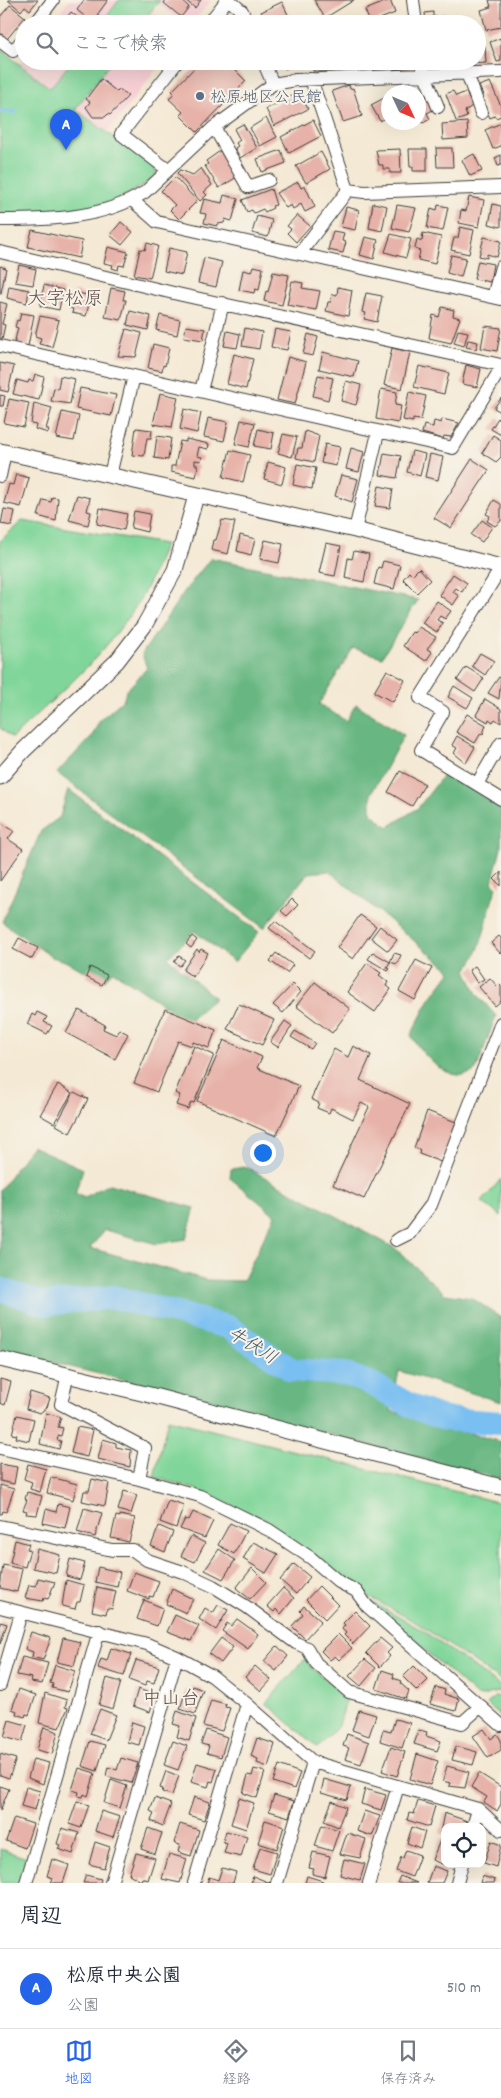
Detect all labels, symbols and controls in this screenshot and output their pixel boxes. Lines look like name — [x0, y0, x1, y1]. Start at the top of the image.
search box — [15, 15, 486, 70]
icon: search — [33, 29, 61, 57]
text: ここで検索 — [73, 32, 168, 59]
north arrow — [381, 85, 426, 130]
place label: 松原地区公民館 — [210, 87, 322, 110]
marker: 松原地区公民館 — [194, 90, 206, 102]
pin: A — [50, 109, 82, 150]
district label: 大字松原 — [27, 287, 103, 314]
your location — [250, 1140, 276, 1166]
water label: 牛伏川 — [222, 1322, 281, 1372]
district label: 中山台 — [142, 1687, 200, 1714]
map controls — [441, 1823, 486, 1868]
button: locate — [441, 1823, 486, 1868]
text: 周辺 — [20, 1903, 62, 1933]
text: 松原中央公園 — [67, 1964, 181, 1991]
text: A — [32, 1977, 40, 2000]
text: 510 m — [447, 1977, 481, 2000]
text: 公園 — [67, 1995, 99, 2018]
tab: 地図 — [65, 2037, 93, 2090]
tab: 経路 — [222, 2037, 250, 2090]
tab: 保存済み — [380, 2037, 436, 2090]

